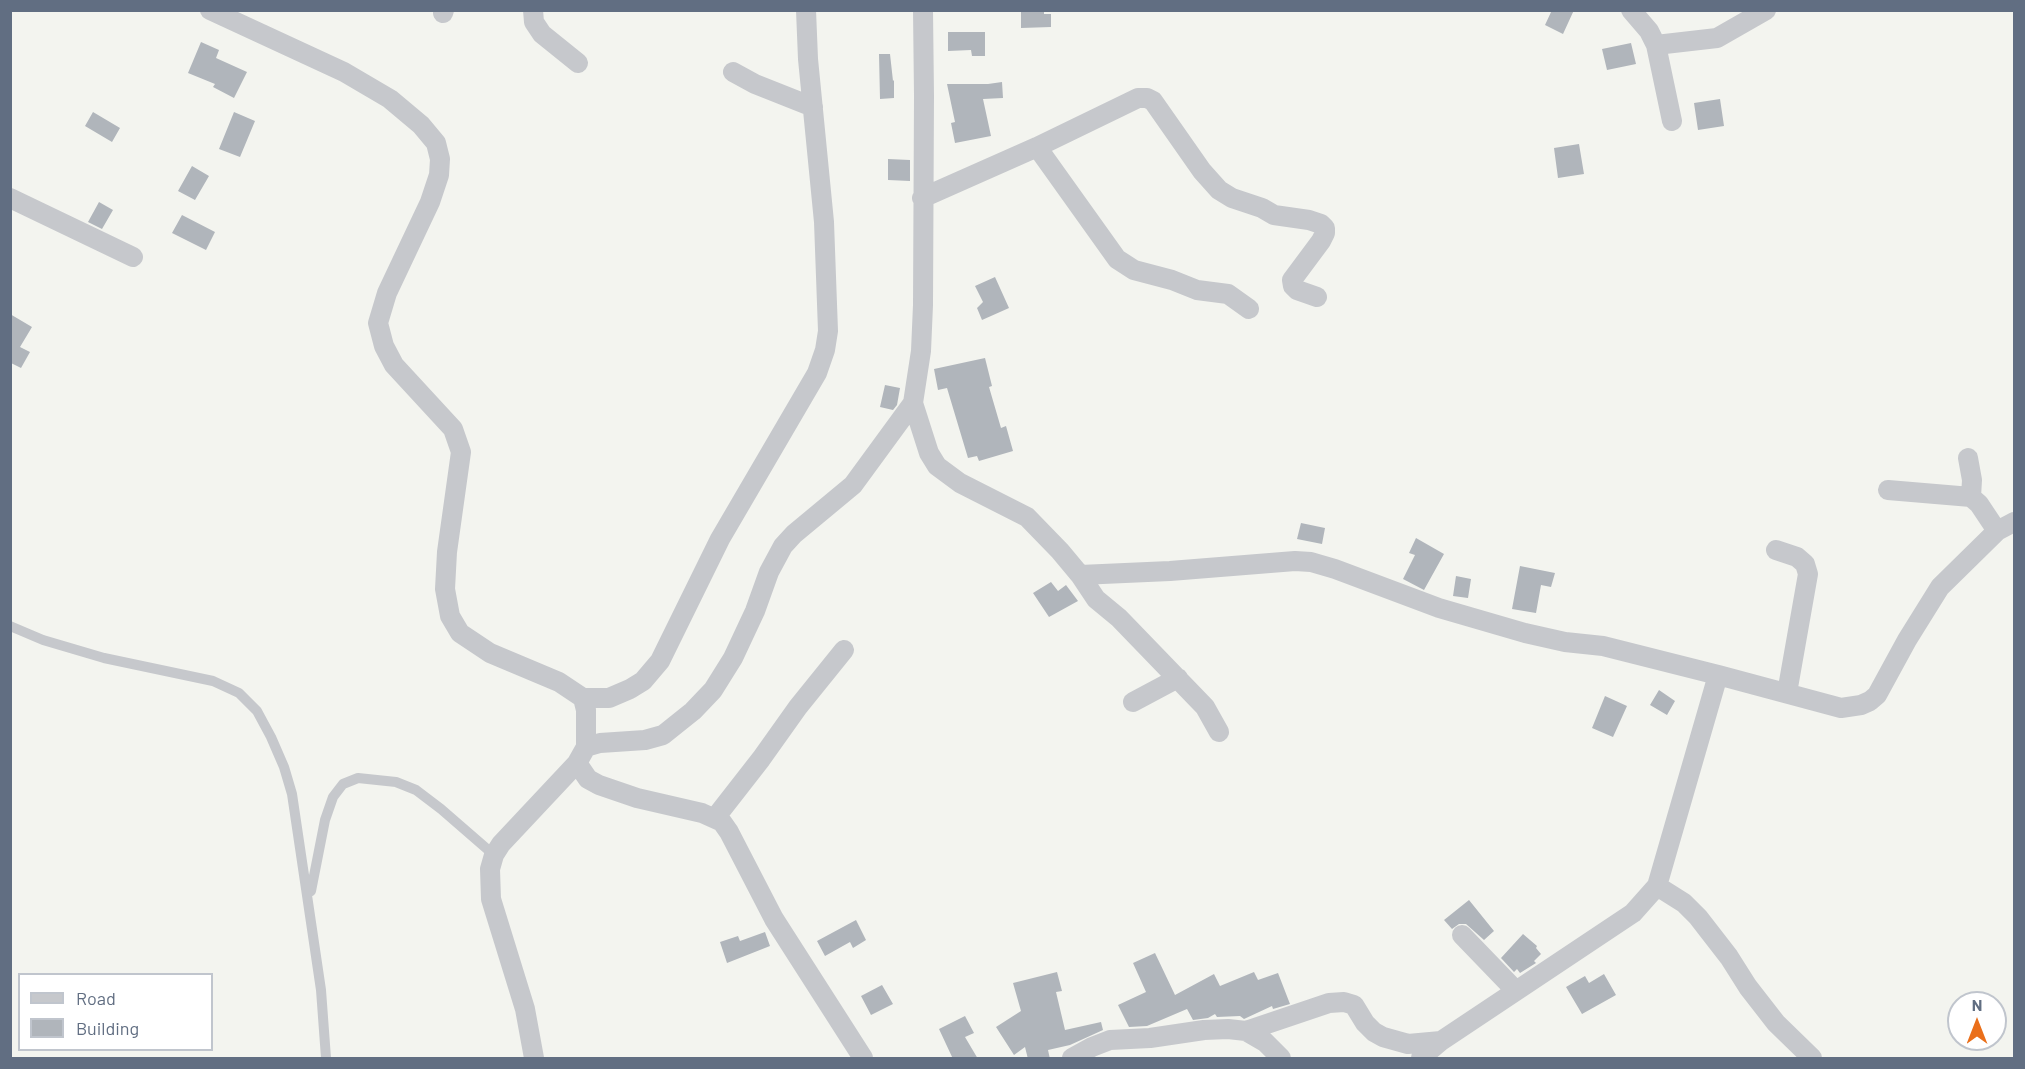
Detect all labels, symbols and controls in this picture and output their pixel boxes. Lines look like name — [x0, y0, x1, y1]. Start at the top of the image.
legend — [18, 973, 213, 1051]
text: Road — [76, 987, 116, 1009]
north arrow — [1947, 991, 2007, 1051]
text: N — [1972, 995, 1982, 1014]
text: Building — [76, 1017, 139, 1039]

